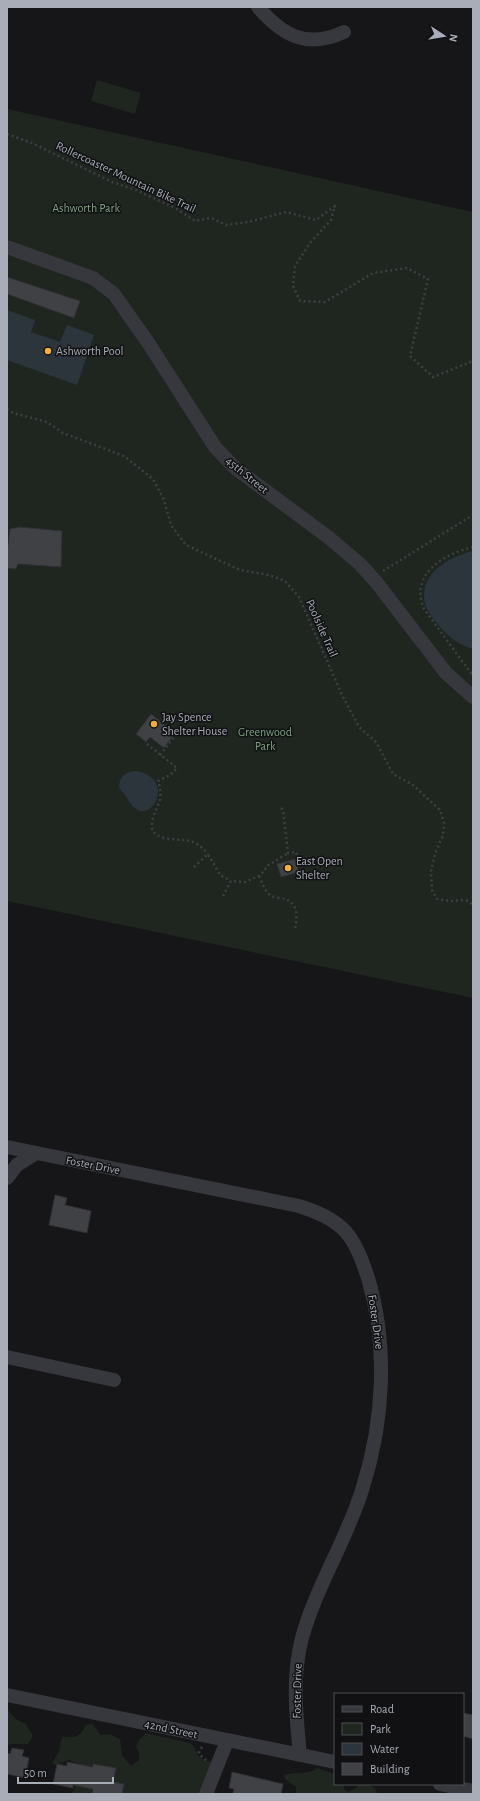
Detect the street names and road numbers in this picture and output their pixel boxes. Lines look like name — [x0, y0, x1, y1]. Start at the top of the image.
street label: Rollercoaster Mountain Bike Trail — [54, 139, 198, 215]
street label: 45th Street — [223, 454, 271, 496]
street label: Poolside Trail — [304, 597, 340, 659]
street label: Foster Drive — [65, 1154, 121, 1176]
street label: Foster Drive — [366, 1294, 386, 1350]
street label: Foster Drive — [291, 1663, 303, 1719]
street label: 42nd Street — [143, 1718, 199, 1741]

